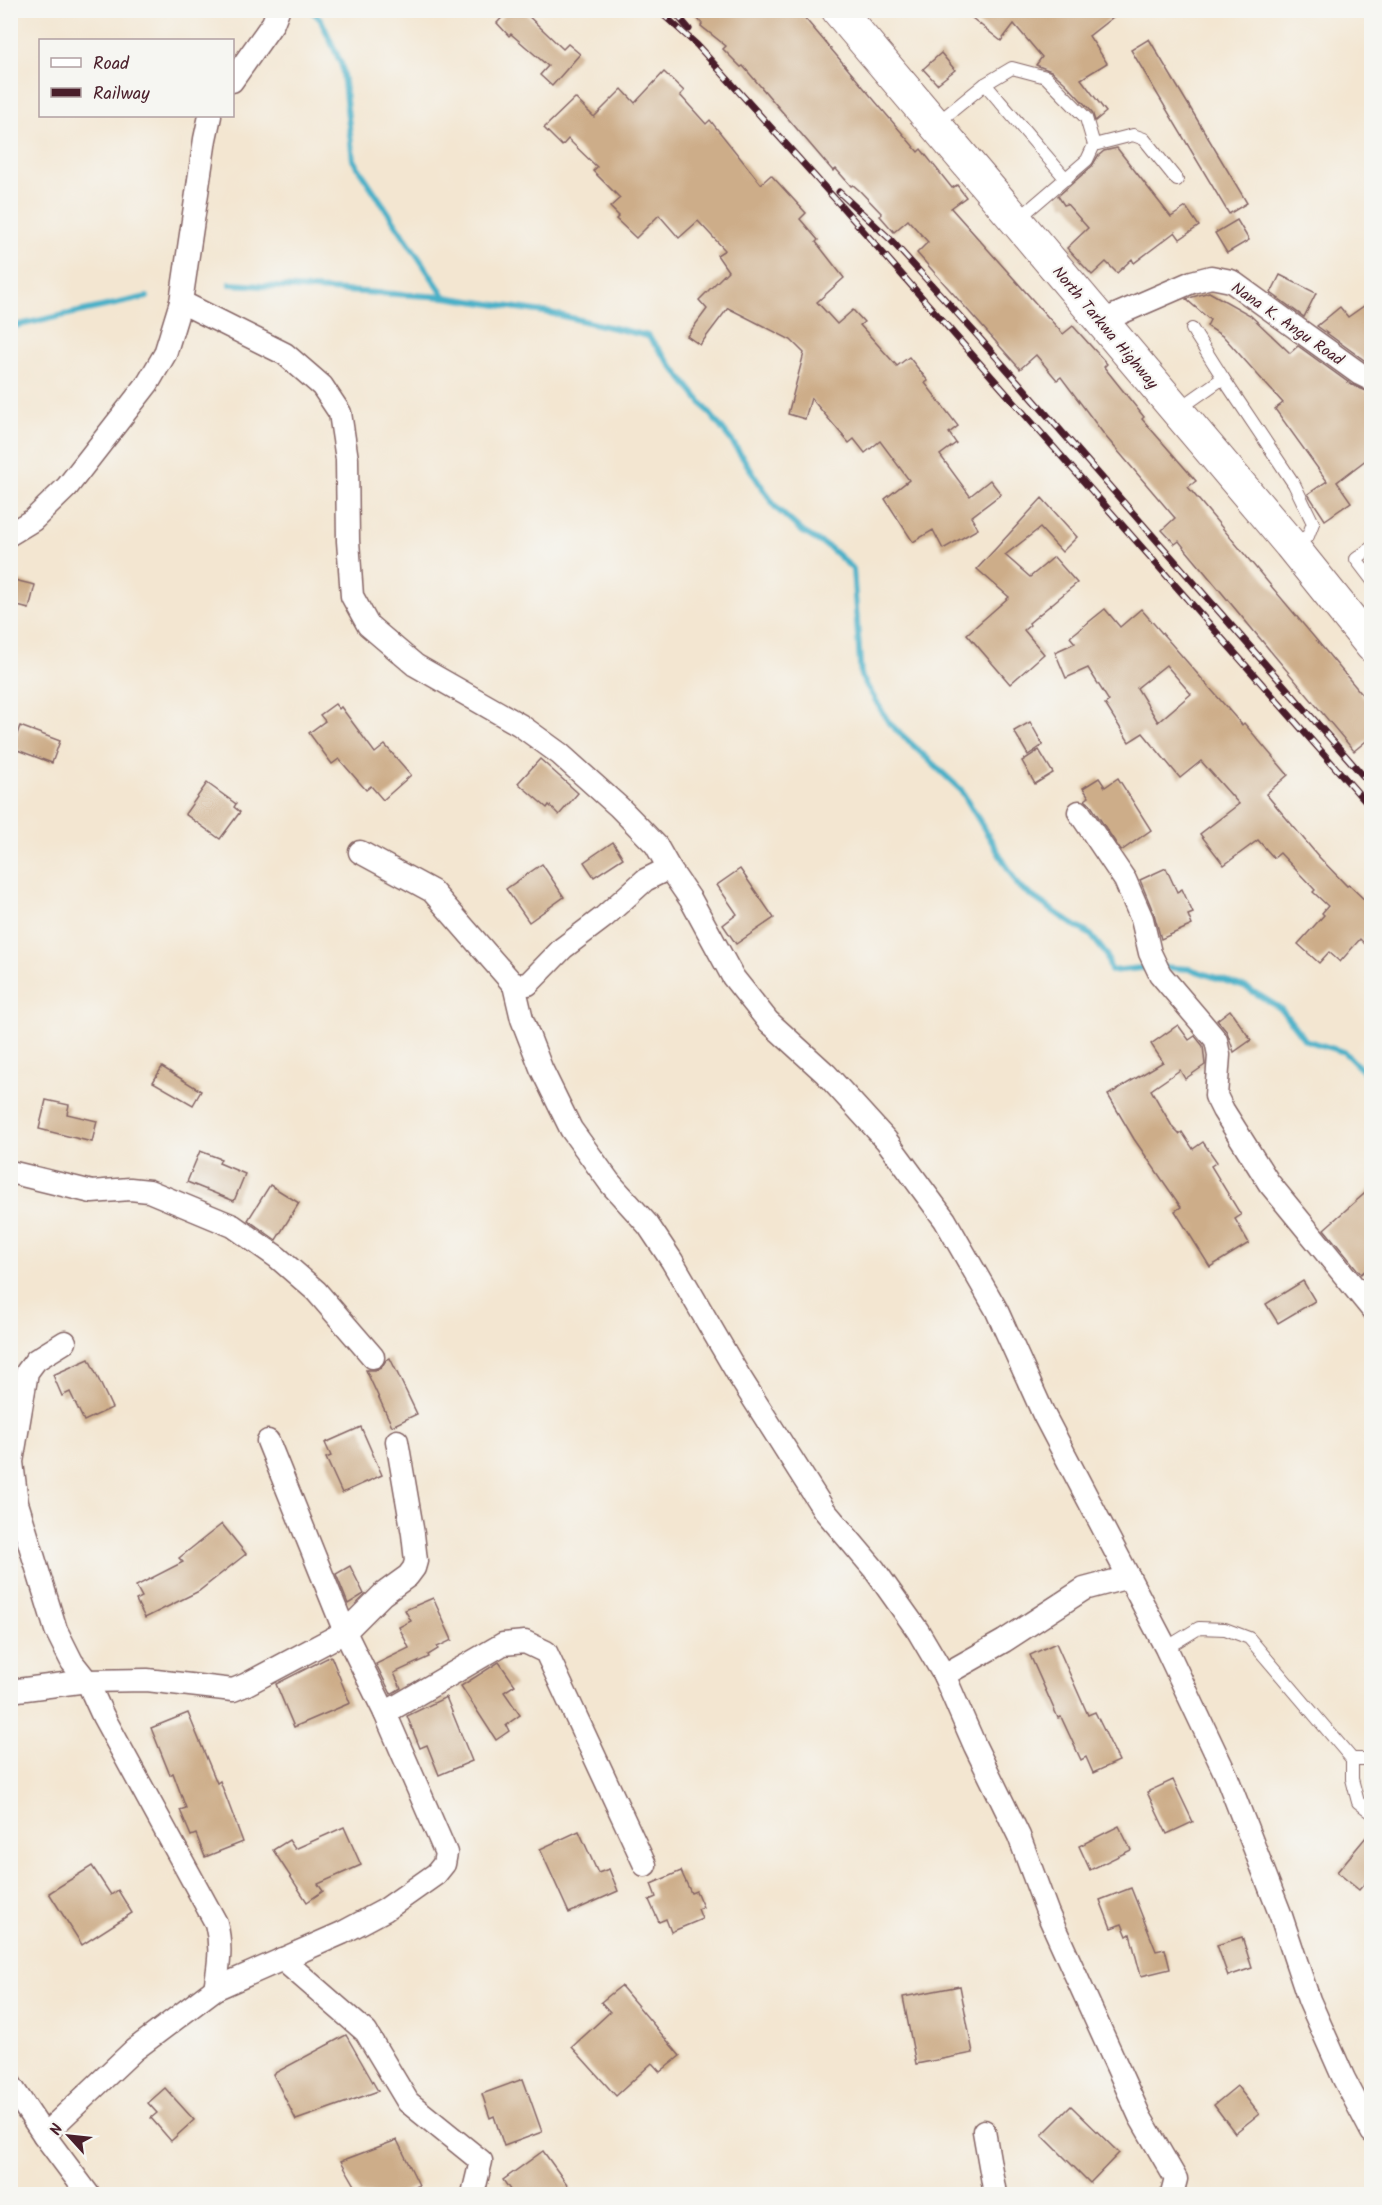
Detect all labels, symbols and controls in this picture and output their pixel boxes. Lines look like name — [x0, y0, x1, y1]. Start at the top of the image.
legend — [39, 39, 234, 117]
text: Road — [93, 50, 130, 79]
text: Railway — [93, 80, 150, 109]
street label: North Tarkwa Highway — [1046, 261, 1164, 396]
street label: Nana K. Angu Road — [1226, 276, 1349, 373]
north arrow — [39, 2106, 99, 2166]
text: N — [44, 2120, 70, 2140]

